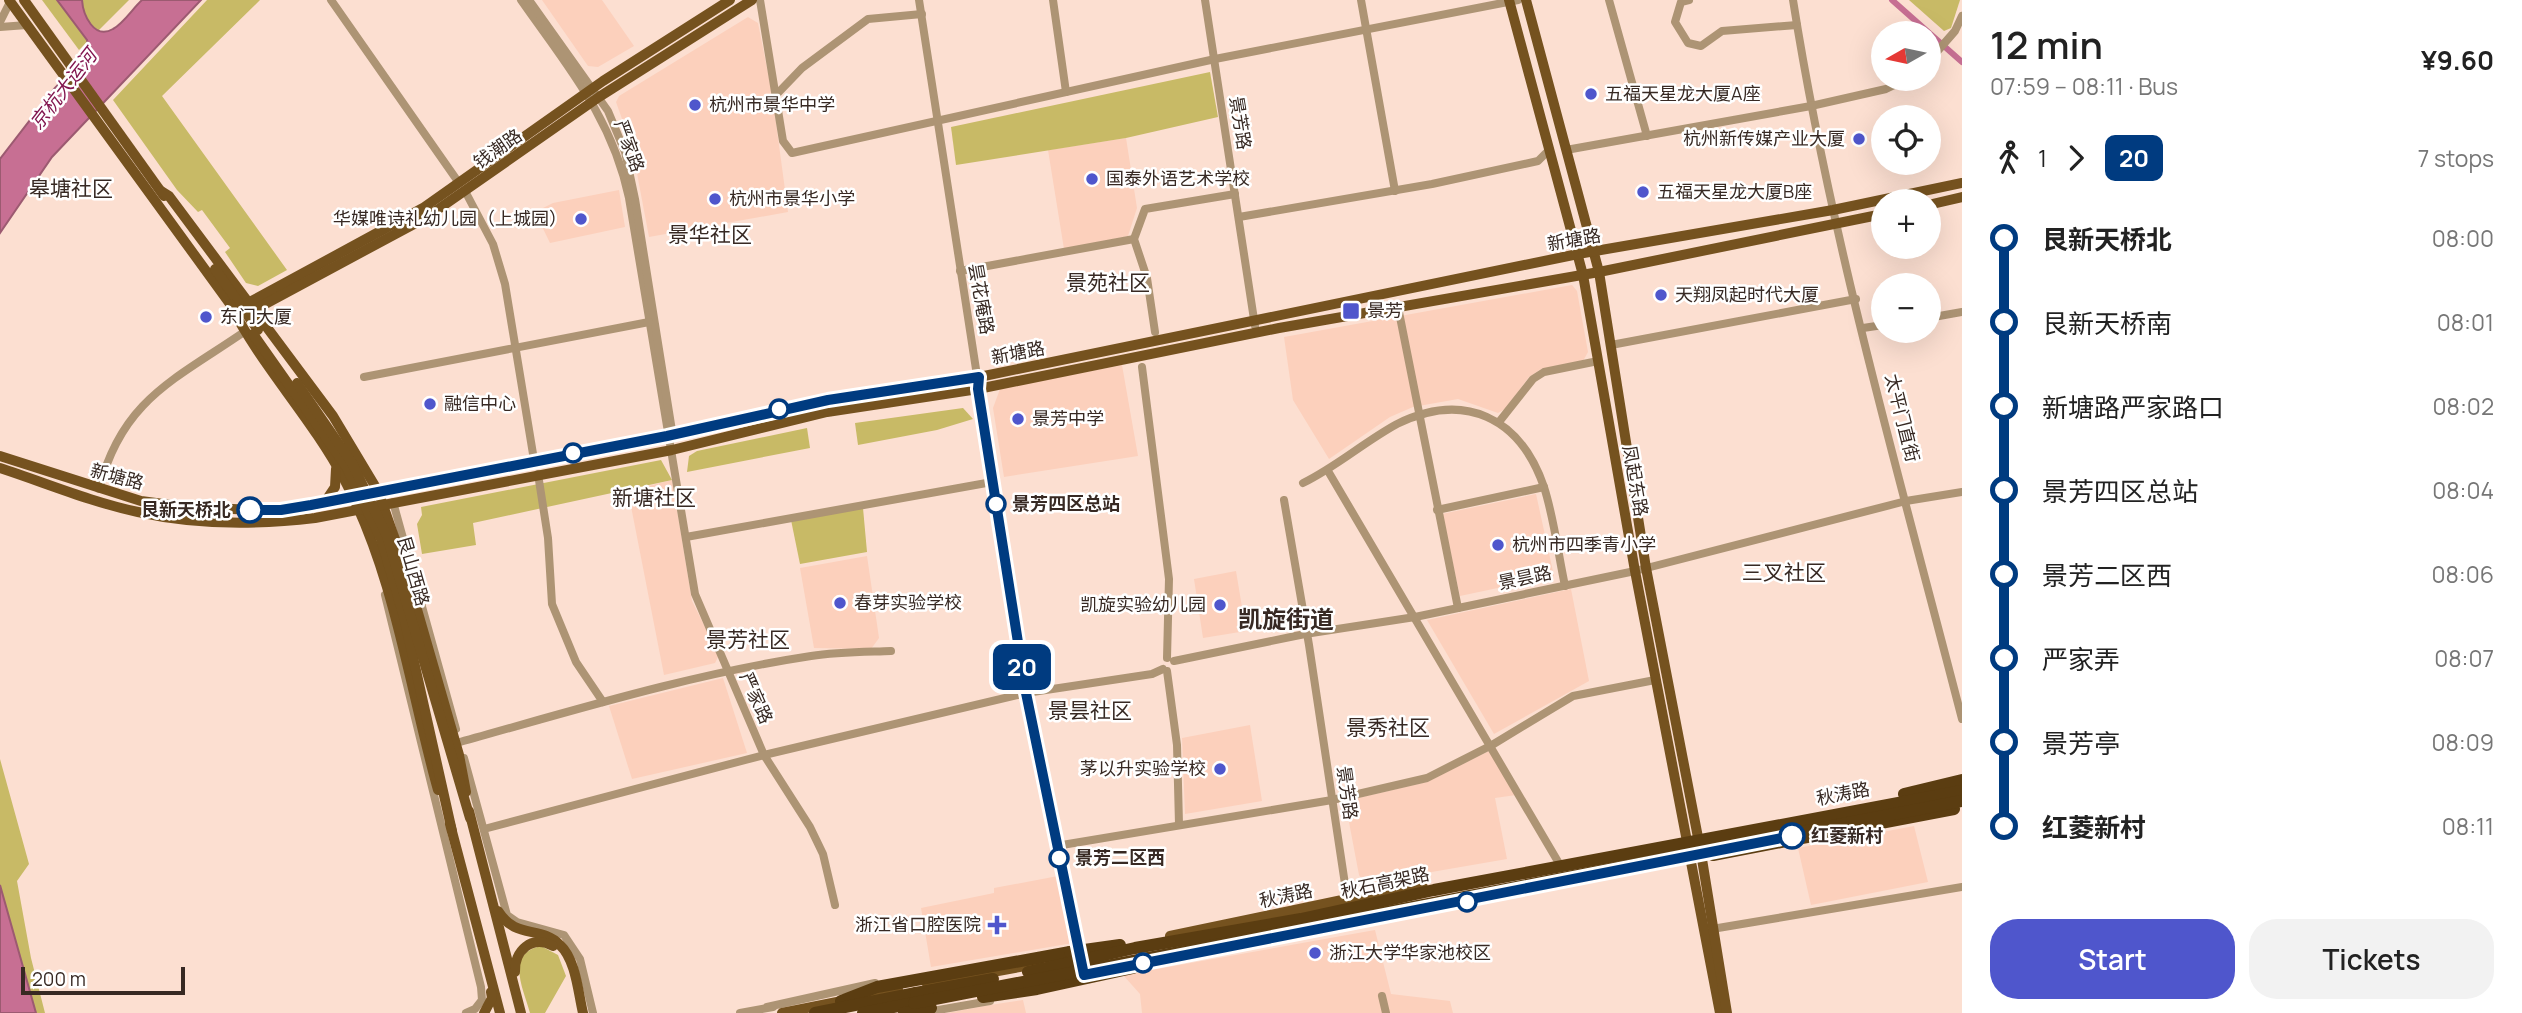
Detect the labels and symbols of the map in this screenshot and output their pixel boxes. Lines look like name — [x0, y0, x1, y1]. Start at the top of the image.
north arrow — [1871, 21, 1941, 91]
water label: 京杭大运河 — [24, 40, 105, 134]
place label: 五福天星龙大厦A座 — [1605, 81, 1760, 105]
marker: 五福天星龙大厦A座 — [1583, 86, 1599, 102]
place label: 杭州市景华中学 — [709, 92, 835, 116]
street label: 景芳路 — [1225, 94, 1257, 151]
marker: 杭州市景华中学 — [687, 97, 703, 113]
street label: 严家路 — [609, 116, 650, 175]
street label: 钱潮路 — [468, 123, 526, 173]
place label: 杭州新传媒产业大厦 — [1683, 126, 1845, 150]
marker: 杭州新传媒产业大厦 — [1851, 131, 1867, 147]
place label: 国泰外语艺术学校 — [1106, 166, 1250, 190]
marker: 国泰外语艺术学校 — [1084, 171, 1100, 187]
district label: 皋塘社区 — [29, 174, 113, 202]
place label: 五福天星龙大厦B座 — [1657, 179, 1812, 203]
marker: 五福天星龙大厦B座 — [1635, 184, 1651, 200]
place label: 杭州市景华小学 — [729, 186, 855, 210]
marker: 杭州市景华小学 — [707, 191, 723, 207]
place label: 华媒唯诗礼幼儿园（上城园） — [333, 206, 567, 230]
marker: 华媒唯诗礼幼儿园（上城园） — [573, 211, 589, 227]
district label: 景华社区 — [668, 220, 752, 248]
street label: 新塘路 — [1545, 223, 1602, 256]
street label: 昙花庵路 — [964, 261, 1000, 336]
district label: 景苑社区 — [1066, 268, 1150, 296]
place label: 天翔凤起时代大厦 — [1675, 282, 1819, 306]
marker: 天翔凤起时代大厦 — [1653, 287, 1669, 303]
place label: 景芳 — [1367, 298, 1403, 322]
marker: 景芳 — [1341, 301, 1361, 321]
place label: 东门大厦 — [220, 304, 292, 328]
marker: 东门大厦 — [198, 309, 214, 325]
street label: 新塘路 — [989, 335, 1047, 369]
street label: 太平门直街 — [1880, 371, 1926, 464]
place label: 融信中心 — [444, 391, 516, 415]
marker: 融信中心 — [422, 396, 438, 412]
unlabelled marker — [769, 399, 789, 419]
place label: 景芳中学 — [1032, 406, 1104, 430]
marker: 景芳中学 — [1010, 411, 1026, 427]
unlabelled marker — [563, 443, 583, 463]
street label: 凤起东路 — [1618, 443, 1654, 518]
street label: 新塘路 — [88, 457, 146, 495]
district label: 新塘社区 — [612, 483, 696, 511]
place label: 景芳四区总站 — [1012, 491, 1120, 515]
marker: 景芳四区总站 — [986, 494, 1006, 514]
place label: 艮新天桥北 — [141, 497, 231, 521]
marker: 艮新天桥北 — [237, 497, 263, 523]
place label: 杭州市四季青小学 — [1512, 532, 1656, 556]
street label: 艮山西路 — [393, 533, 435, 609]
marker: 杭州市四季青小学 — [1490, 537, 1506, 553]
district label: 三叉社区 — [1742, 558, 1826, 586]
street label: 景昙路 — [1496, 560, 1554, 594]
place label: 春芽实验学校 — [854, 590, 962, 614]
place label: 凯旋实验幼儿园 — [1080, 592, 1206, 616]
marker: 春芽实验学校 — [832, 595, 848, 611]
marker: 凯旋实验幼儿园 — [1212, 597, 1228, 613]
district label: 凯旋街道 — [1238, 602, 1334, 635]
district label: 景芳社区 — [706, 625, 790, 653]
line badge: 20 — [990, 644, 1054, 690]
street label: 严家路 — [735, 668, 779, 727]
district label: 景昙社区 — [1048, 696, 1132, 724]
district label: 景秀社区 — [1346, 713, 1430, 741]
place label: 茅以升实验学校 — [1080, 756, 1206, 780]
marker: 茅以升实验学校 — [1212, 761, 1228, 777]
street label: 景芳路 — [1332, 764, 1364, 821]
street label: 秋涛路 — [1814, 776, 1872, 810]
marker: 红菱新村 — [1779, 823, 1805, 849]
place label: 红菱新村 — [1811, 823, 1883, 847]
place label: 景芳二区西 — [1075, 845, 1165, 869]
marker: 景芳二区西 — [1049, 848, 1069, 868]
street label: 秋石高架路 — [1338, 861, 1431, 903]
street label: 秋涛路 — [1257, 878, 1315, 912]
unlabelled marker — [1457, 892, 1477, 912]
place label: 浙江省口腔医院 — [855, 912, 981, 936]
marker: 浙江省口腔医院 — [987, 915, 1007, 935]
place label: 浙江大学华家池校区 — [1329, 940, 1491, 964]
marker: 浙江大学华家池校区 — [1307, 945, 1323, 961]
unlabelled marker — [1133, 953, 1153, 973]
scale bar — [21, 964, 186, 996]

